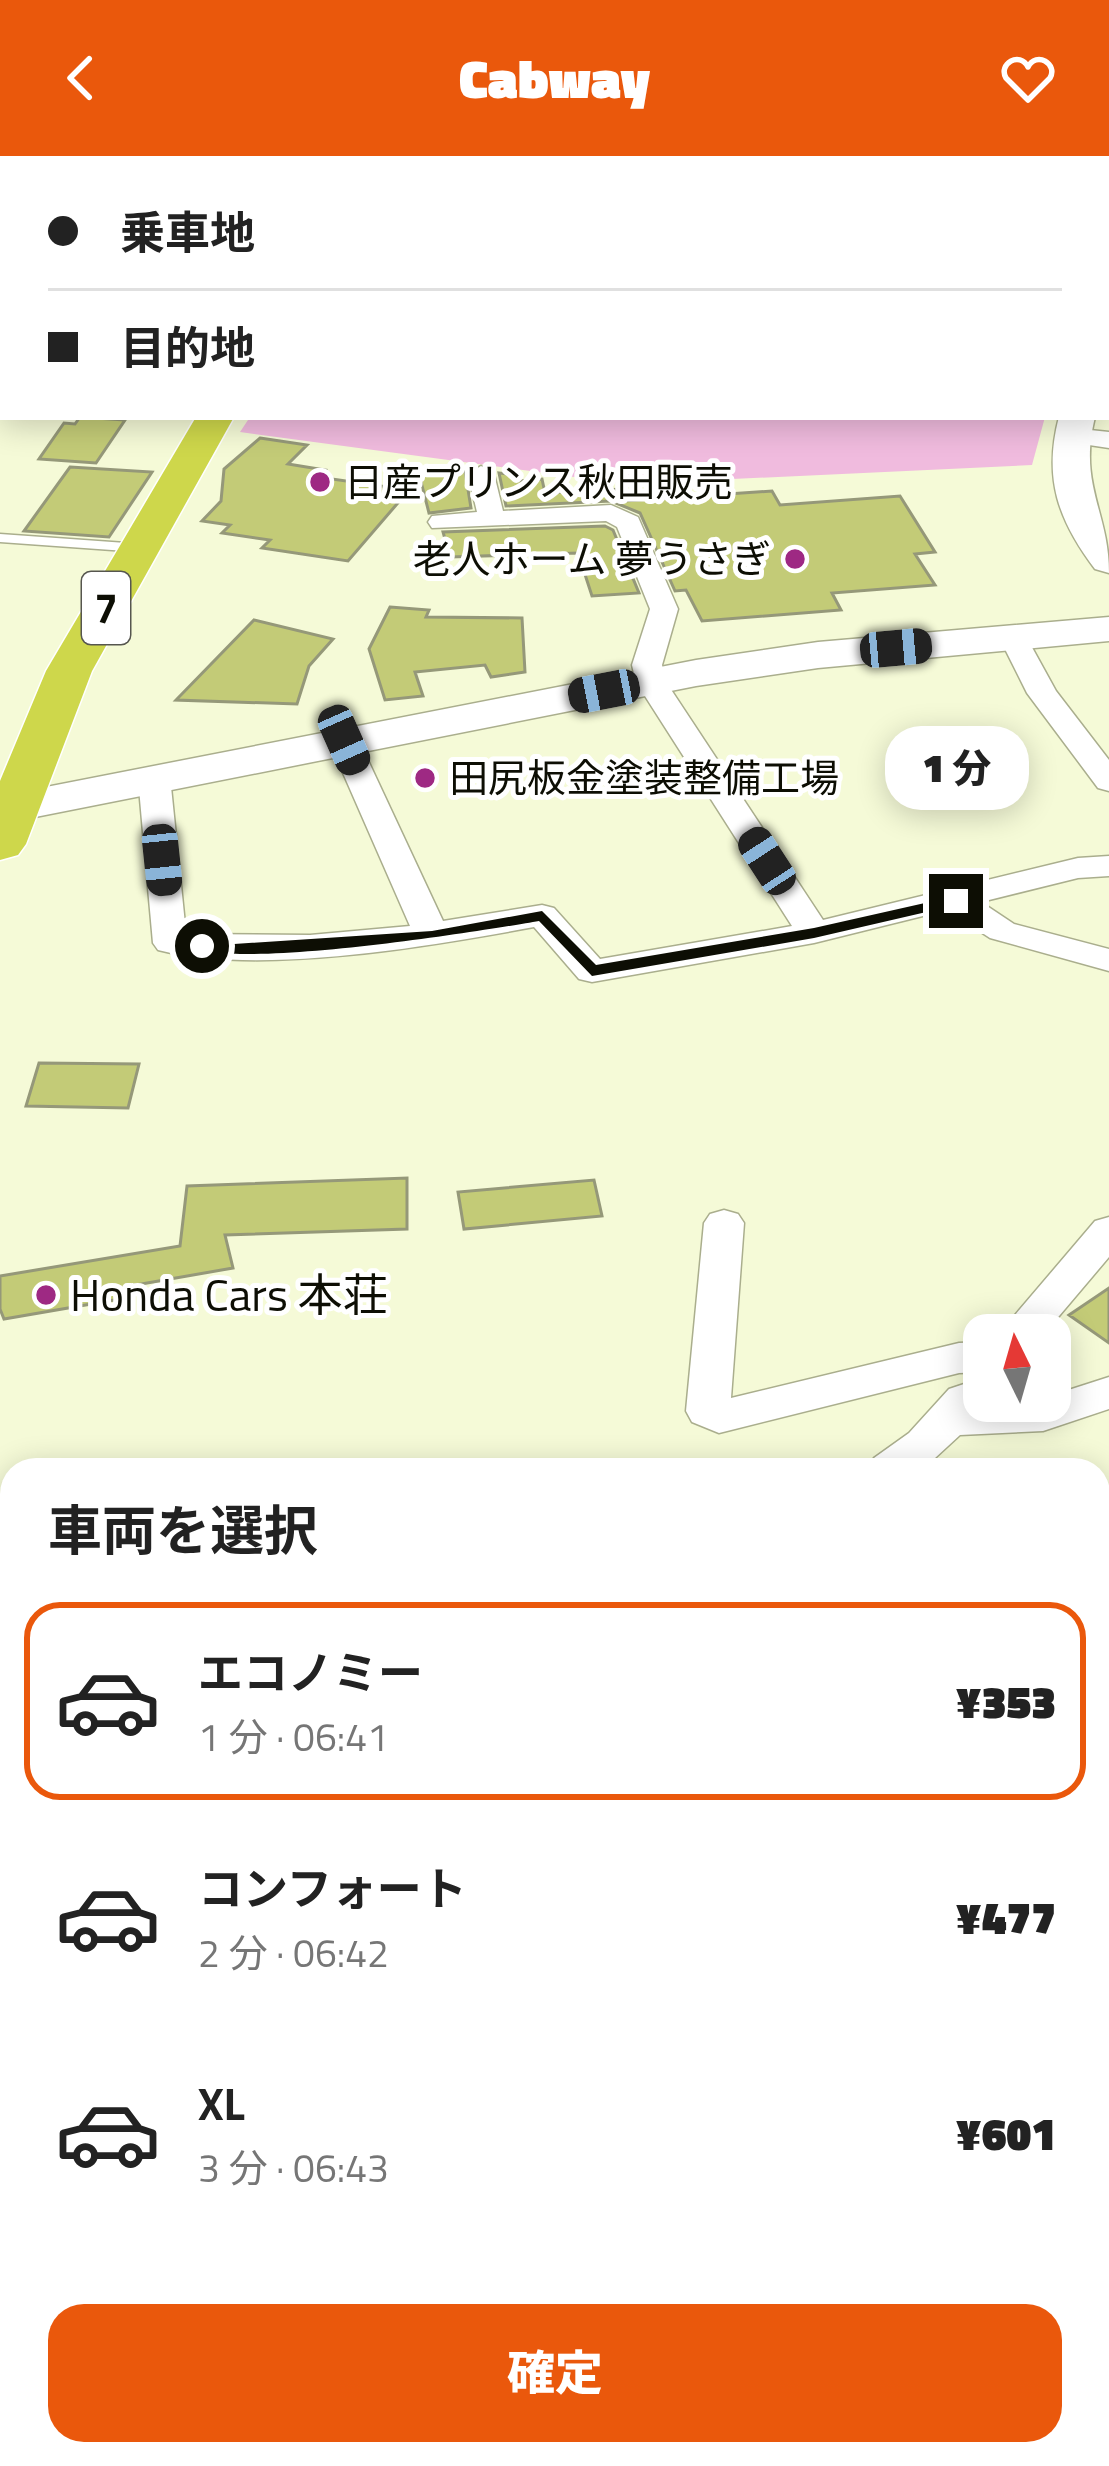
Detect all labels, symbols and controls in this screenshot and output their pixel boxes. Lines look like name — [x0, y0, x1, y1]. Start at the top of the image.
text: Cabway — [459, 37, 650, 119]
icon: back — [48, 45, 114, 111]
icon: heart — [995, 45, 1061, 111]
text: 乗車地 — [120, 198, 255, 266]
text: 目的地 — [120, 313, 255, 381]
place label: 日産プリンス秋田販売 — [344, 452, 733, 511]
marker: 日産プリンス秋田販売 — [307, 469, 333, 495]
place label: 老人ホーム 夢うさぎ — [413, 529, 771, 588]
marker: 老人ホーム 夢うさぎ — [782, 546, 808, 572]
road number: 7 — [82, 572, 130, 644]
car — [859, 627, 933, 669]
car — [565, 666, 643, 716]
car — [313, 700, 375, 780]
callout: 1 分 — [884, 727, 1028, 811]
text: 1 分 — [923, 738, 991, 797]
place label: 田尻板金塗装整備工場 — [449, 748, 839, 807]
marker: 田尻板金塗装整備工場 — [412, 765, 438, 791]
car — [732, 821, 802, 901]
car — [140, 822, 184, 898]
route end — [929, 874, 983, 928]
route start — [175, 919, 229, 973]
place label: Honda Cars 本荘 — [70, 1260, 388, 1328]
marker: Honda Cars 本荘 — [33, 1282, 59, 1308]
north arrow — [963, 1314, 1071, 1422]
map controls — [963, 1314, 1071, 1422]
text: 車両を選択 — [48, 1489, 318, 1571]
text: エコノミー — [198, 1638, 423, 1706]
icon: car — [54, 1647, 162, 1755]
text: ¥353 — [956, 1667, 1056, 1735]
text: 1 分 · 06:41 — [198, 1707, 389, 1766]
text: コンフォート — [198, 1854, 467, 1922]
icon: car — [54, 1863, 162, 1971]
text: ¥477 — [956, 1883, 1056, 1951]
text: 2 分 · 06:42 — [198, 1923, 389, 1982]
text: XL — [198, 2069, 245, 2137]
icon: car — [54, 2079, 162, 2187]
text: ¥601 — [956, 2099, 1056, 2167]
text: 3 分 · 06:43 — [198, 2138, 389, 2197]
button: 確定 — [48, 2304, 1062, 2442]

